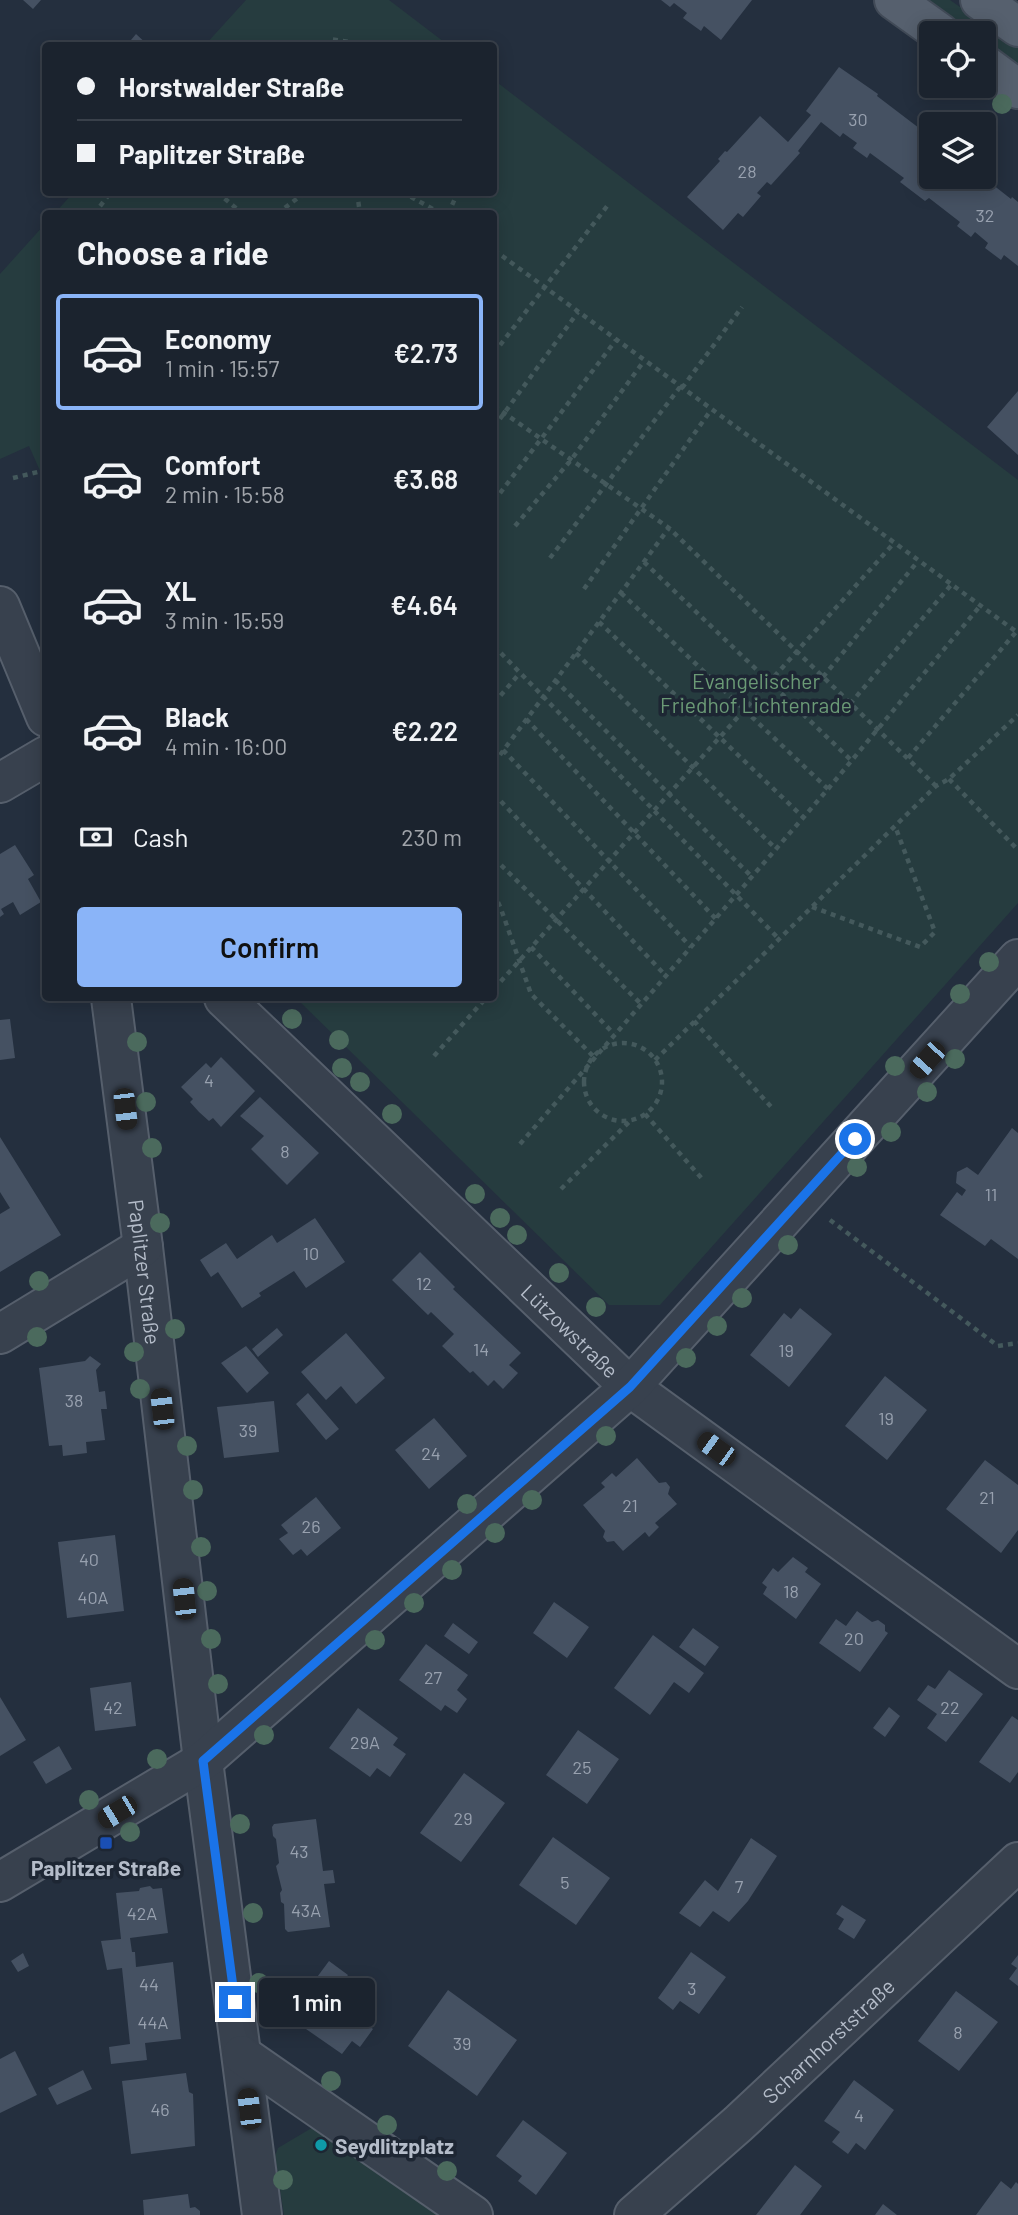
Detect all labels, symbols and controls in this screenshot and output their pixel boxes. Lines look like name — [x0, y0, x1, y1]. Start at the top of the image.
map controls — [919, 21, 996, 189]
button: locate — [919, 21, 996, 98]
text: Horstwalder Straße — [119, 71, 344, 102]
house number: 30 — [848, 108, 868, 130]
button: layers — [919, 112, 996, 189]
text: Paplitzer Straße — [119, 138, 305, 169]
house number: 28 — [737, 160, 757, 182]
house number: 32 — [976, 204, 994, 226]
text: Choose a ride — [77, 233, 269, 271]
icon: car — [81, 321, 144, 384]
text: Economy — [165, 323, 271, 354]
text: €2.73 — [394, 337, 458, 368]
text: 1 min · 15:57 — [165, 354, 279, 382]
icon: car — [81, 447, 144, 510]
text: Comfort — [165, 449, 261, 480]
text: €3.68 — [393, 463, 458, 494]
text: 2 min · 15:58 — [165, 480, 285, 508]
icon: car — [81, 573, 144, 636]
text: XL — [165, 575, 196, 606]
text: €4.64 — [390, 589, 458, 620]
text: 3 min · 15:59 — [165, 606, 284, 634]
park label: Evangelischer Friedhof Lichtenrade — [660, 668, 852, 717]
icon: car — [81, 699, 144, 762]
text: Black — [165, 701, 229, 732]
text: €2.22 — [391, 715, 458, 746]
text: 4 min · 16:00 — [165, 732, 287, 760]
icon: cash — [77, 818, 115, 856]
text: Cash — [133, 821, 188, 852]
text: 230 m — [401, 823, 462, 851]
button: Confirm — [77, 907, 462, 987]
car — [906, 1037, 949, 1083]
house number: 4 — [204, 1069, 214, 1091]
car — [113, 1087, 138, 1131]
route start — [839, 1123, 871, 1155]
house number: 8 — [280, 1140, 290, 1162]
house number: 11 — [985, 1183, 997, 1205]
street label: Paplitzer Straße — [124, 1198, 167, 1346]
house number: 10 — [303, 1242, 319, 1264]
house number: 12 — [416, 1272, 432, 1294]
street label: Lützowstraße — [517, 1278, 624, 1382]
house number: 14 — [473, 1338, 489, 1360]
house number: 19 — [778, 1339, 794, 1361]
car — [150, 1387, 175, 1431]
house number: 38 — [65, 1389, 83, 1411]
house number: 19 — [878, 1407, 894, 1429]
house number: 39 — [239, 1419, 257, 1441]
car — [693, 1428, 740, 1470]
house number: 24 — [421, 1442, 441, 1464]
house number: 21 — [979, 1486, 995, 1508]
house number: 21 — [622, 1494, 638, 1516]
house number: 26 — [302, 1515, 320, 1537]
house number: 40 — [79, 1548, 99, 1570]
car — [172, 1577, 197, 1621]
house number: 18 — [783, 1580, 799, 1602]
house number: 40A — [77, 1586, 109, 1608]
house number: 20 — [844, 1627, 864, 1649]
house number: 27 — [424, 1666, 443, 1688]
house number: 42 — [103, 1696, 123, 1718]
house number: 22 — [940, 1696, 960, 1718]
house number: 29A — [350, 1731, 380, 1753]
house number: 25 — [573, 1756, 591, 1778]
car — [94, 1792, 141, 1832]
house number: 29 — [453, 1807, 473, 1829]
marker: Paplitzer Straße — [98, 1835, 114, 1851]
house number: 43 — [289, 1840, 309, 1862]
place label: Paplitzer Straße — [31, 1855, 181, 1880]
house number: 5 — [560, 1871, 570, 1893]
house number: 7 — [735, 1875, 744, 1897]
house number: 43A — [291, 1899, 321, 1921]
house number: 42A — [127, 1902, 157, 1924]
street label: Scharnhorststraße — [757, 1972, 899, 2108]
house number: 44 — [139, 1973, 159, 1995]
house number: 3 — [687, 1977, 697, 1999]
callout: 1 min — [260, 1978, 375, 2026]
route end — [219, 1986, 251, 2018]
text: 1 min — [292, 1988, 342, 2016]
house number: 44A — [138, 2011, 168, 2033]
house number: 8 — [953, 2021, 963, 2043]
house number: 39 — [453, 2032, 471, 2054]
car — [237, 2087, 262, 2131]
house number: 46 — [150, 2098, 170, 2120]
house number: 4 — [854, 2104, 864, 2126]
place label: Seydlitzplatz — [335, 2133, 454, 2158]
marker: Seydlitzplatz — [313, 2137, 329, 2153]

